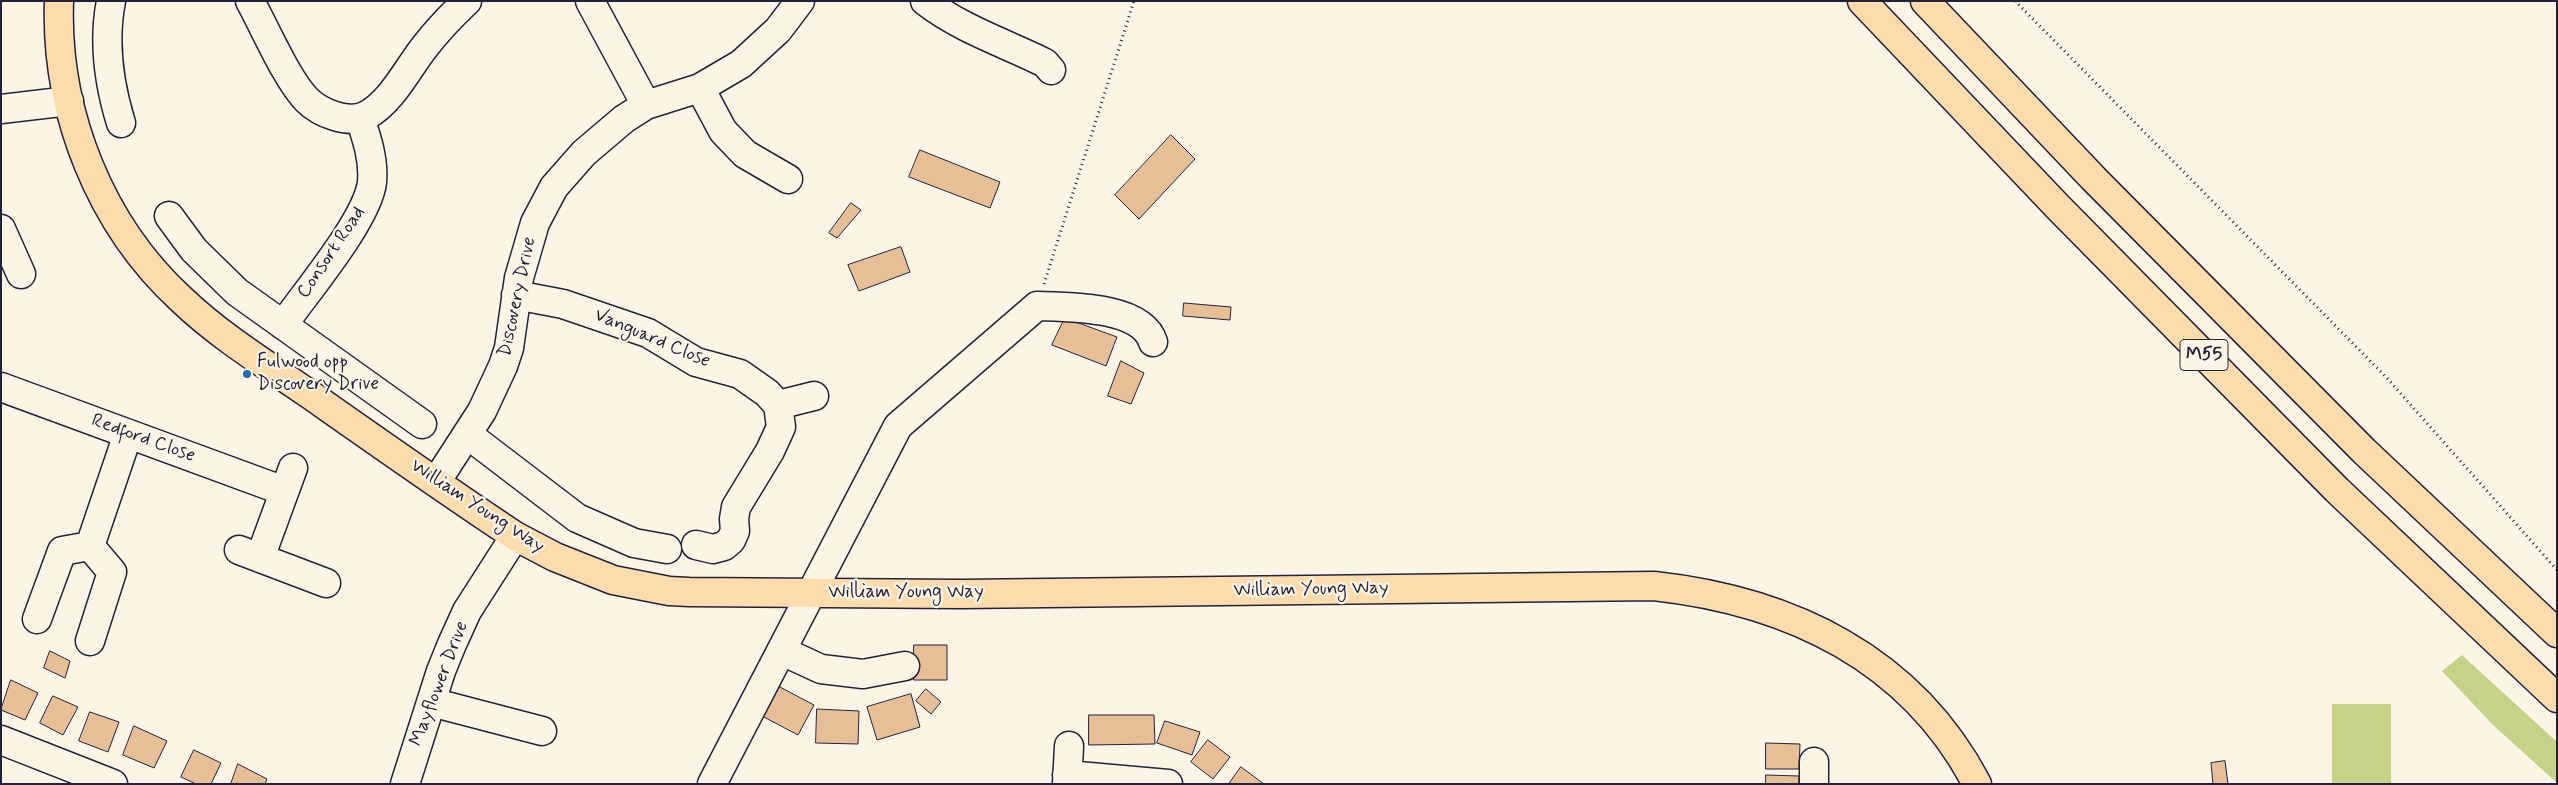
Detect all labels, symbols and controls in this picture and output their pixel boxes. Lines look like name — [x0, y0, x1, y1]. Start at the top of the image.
street label: Consort Road — [293, 203, 371, 303]
street label: Discovery Drive — [494, 235, 542, 359]
street label: Vanguard Close — [591, 304, 713, 374]
road number: M55 — [2180, 340, 2228, 370]
place label: Fulwood opp Discovery Drive — [257, 352, 379, 396]
marker: Fulwood opp Discovery Drive — [241, 368, 253, 380]
street label: Redford Close — [88, 410, 198, 468]
street label: William Young Way — [406, 455, 548, 559]
street label: William Young Way — [1233, 577, 1389, 603]
street label: William Young Way — [828, 582, 984, 604]
street label: Mayflower Drive — [406, 618, 474, 750]

